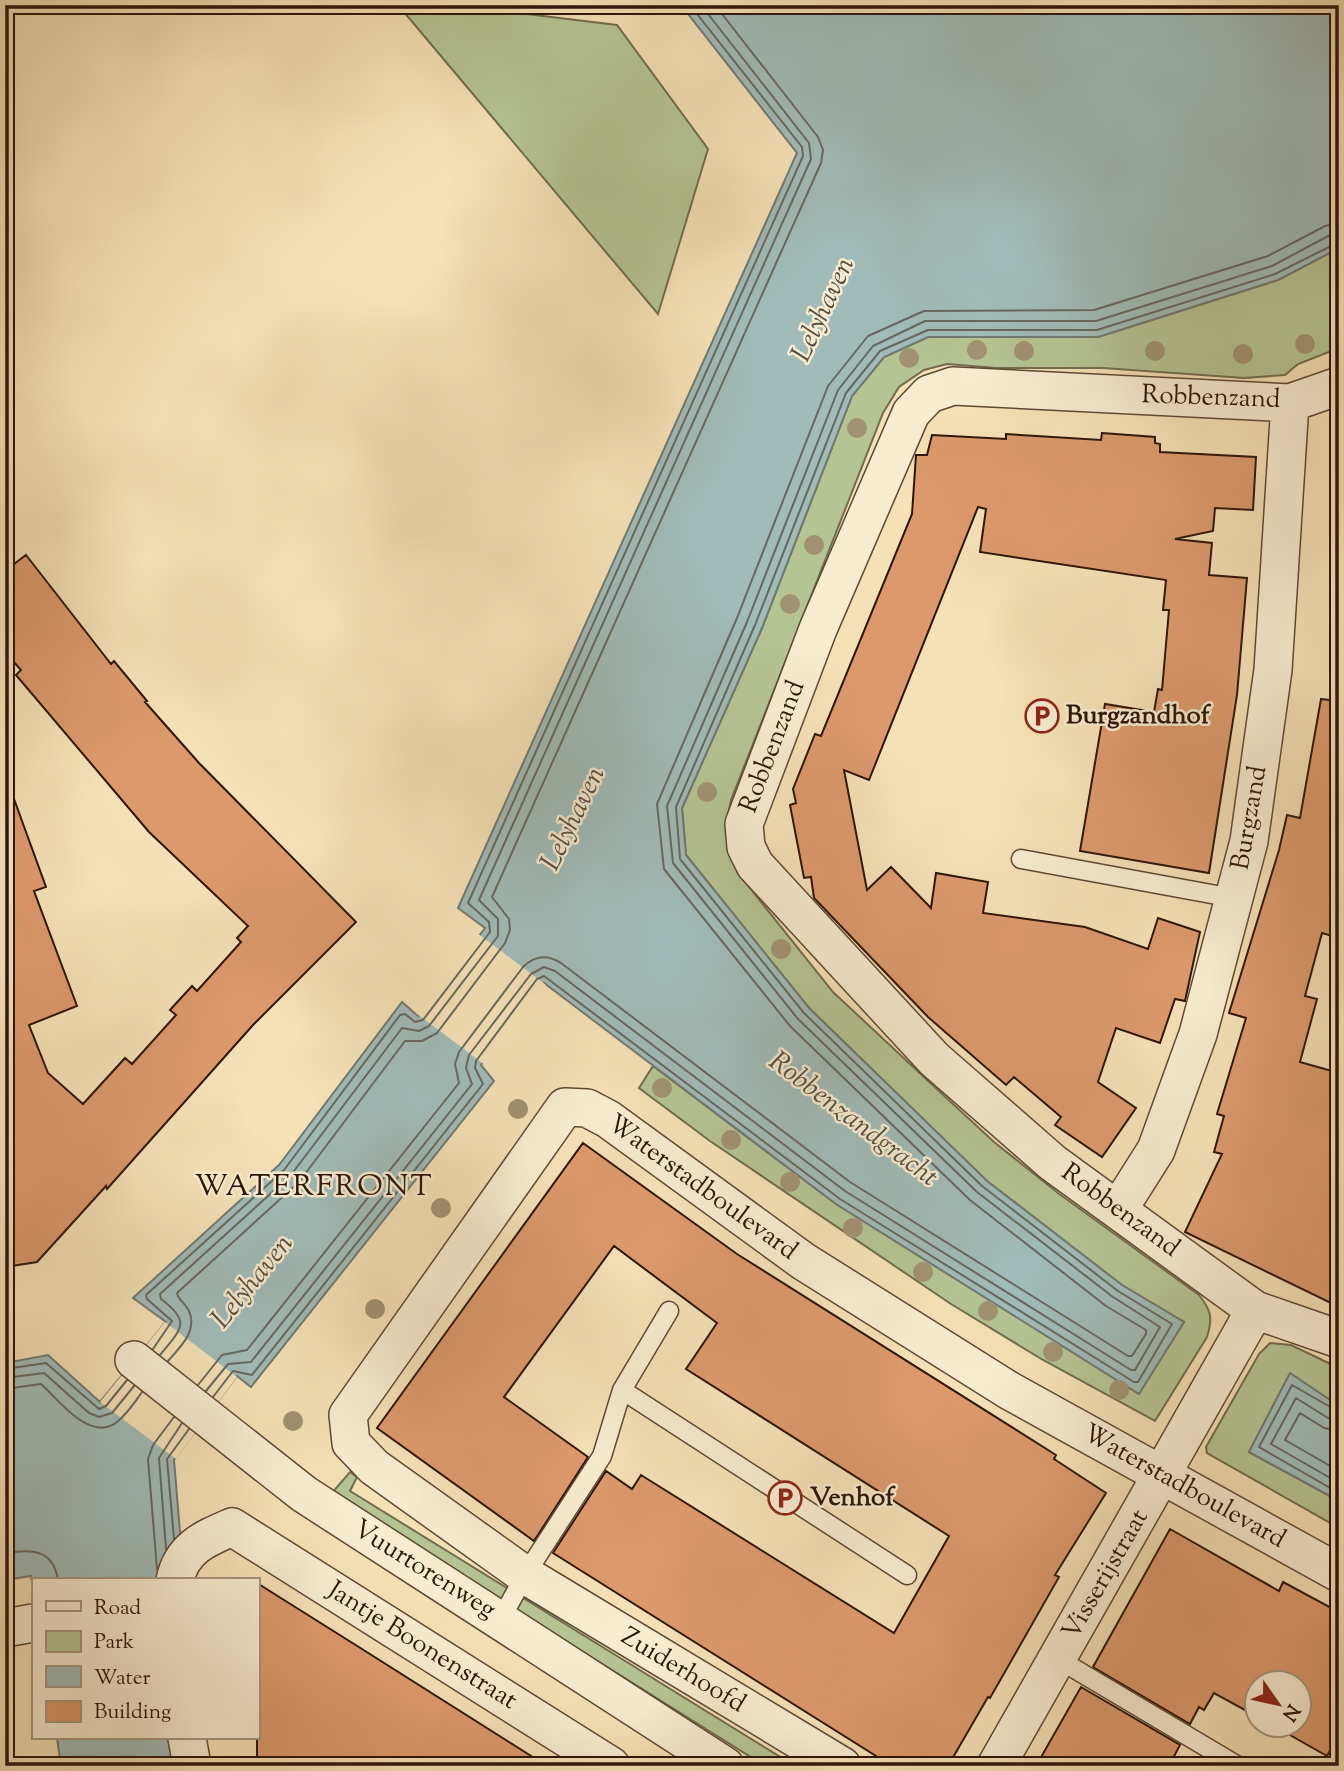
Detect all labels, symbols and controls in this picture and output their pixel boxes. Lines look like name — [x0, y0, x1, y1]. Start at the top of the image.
water label: Lelyhaven — [782, 251, 866, 369]
street label: Robbenzand — [1141, 377, 1281, 419]
street label: Robbenzand — [731, 675, 815, 819]
parking icon: Burgzandhof — [1023, 697, 1061, 735]
place label: Burgzandhof — [1066, 698, 1212, 735]
water label: Lelyhaven — [532, 760, 617, 878]
street label: Burgzand — [1223, 763, 1277, 873]
water label: Robbenzandgracht — [760, 1043, 946, 1197]
street label: Waterstadboulevard — [599, 1106, 805, 1270]
street label: Robbenzand — [1053, 1155, 1187, 1267]
district label: WATERFRONT — [195, 1166, 434, 1209]
water label: Lelyhaven — [202, 1226, 304, 1338]
street label: Waterstadboulevard — [1076, 1416, 1293, 1558]
parking icon: Venhof — [766, 1479, 804, 1517]
place label: Venhof — [810, 1480, 896, 1517]
street label: Visserijstraat — [1054, 1503, 1158, 1647]
street label: Vuurtorenweg — [345, 1511, 503, 1629]
street label: Jantje Boonenstraat — [318, 1572, 524, 1719]
legend — [32, 1578, 259, 1740]
text: Road — [94, 1594, 141, 1624]
street label: Zuiderhoofd — [614, 1619, 753, 1723]
text: Park — [94, 1628, 135, 1658]
text: Water — [94, 1664, 151, 1694]
north arrow — [1242, 1670, 1312, 1740]
text: Building — [94, 1698, 171, 1728]
text: N — [1275, 1698, 1305, 1726]

